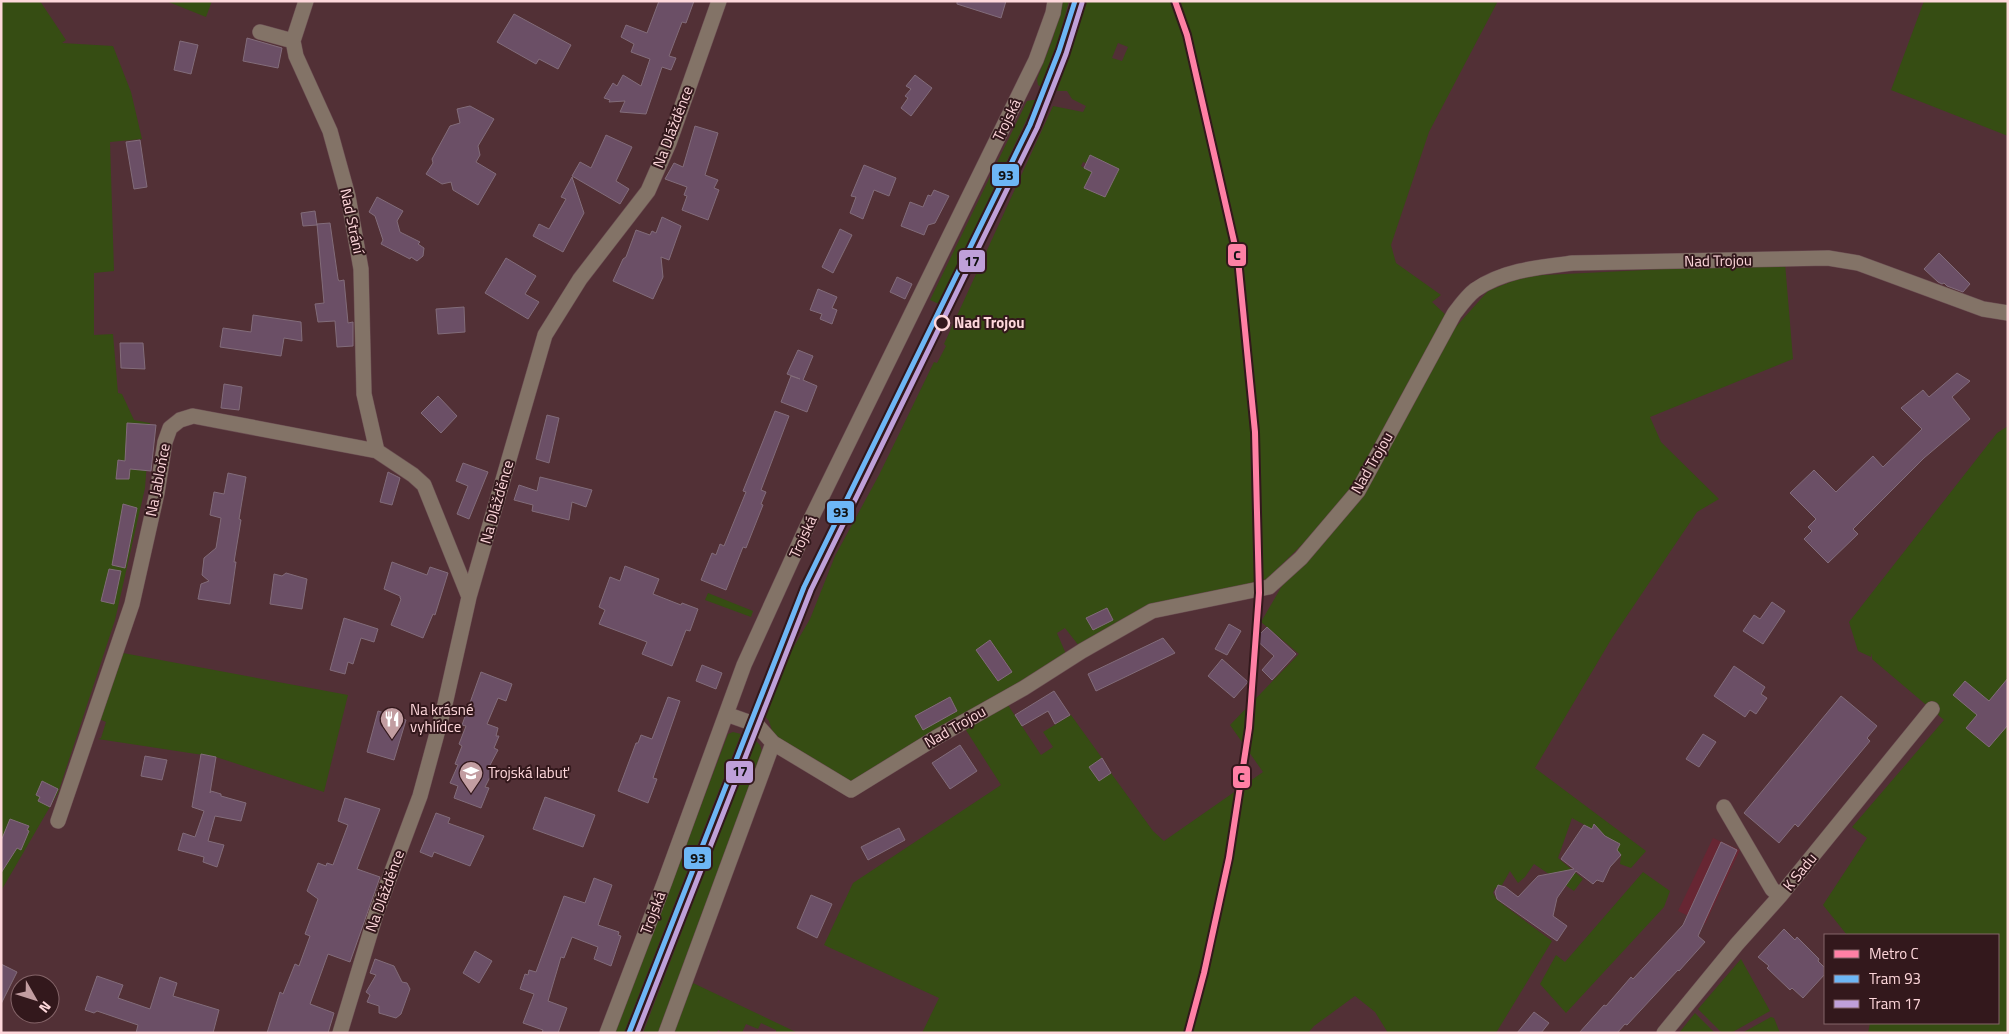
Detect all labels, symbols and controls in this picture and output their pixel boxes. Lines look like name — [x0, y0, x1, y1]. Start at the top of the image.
street label: Na Dlážděnce — [646, 83, 699, 171]
street label: Trojská — [986, 94, 1027, 145]
line badge: 93 — [991, 163, 1020, 187]
text: 93 — [998, 164, 1014, 185]
street label: Nad Strání — [334, 186, 371, 257]
line badge: C — [1227, 243, 1247, 267]
text: C — [1233, 244, 1241, 265]
street label: Nad Trojou — [1684, 248, 1752, 273]
line badge: 17 — [958, 249, 986, 273]
text: 17 — [964, 250, 980, 271]
place label: Nad Trojou — [954, 311, 1024, 334]
marker: Nad Trojou — [934, 315, 950, 331]
street label: Nad Trojou — [1345, 428, 1398, 498]
street label: Na Jabloňce — [139, 441, 176, 519]
street label: Na Dlážděnce — [474, 457, 519, 546]
line badge: 93 — [826, 500, 855, 524]
text: 93 — [833, 501, 849, 522]
street label: Trojská — [783, 511, 823, 562]
place label: Na krásné vyhlídce — [410, 698, 473, 738]
street label: Nad Trojou — [920, 700, 990, 753]
restaurant icon: Na krásné vyhlídce — [379, 706, 405, 740]
school or university icon: Trojská labuť — [458, 760, 484, 794]
line badge: 17 — [725, 760, 754, 784]
text: 17 — [732, 760, 748, 781]
place label: Trojská labuť — [488, 761, 570, 784]
line badge: C — [1232, 765, 1251, 789]
text: C — [1237, 766, 1245, 787]
line badge: 93 — [683, 846, 712, 870]
street label: Na Dlážděnce — [359, 847, 410, 935]
text: 93 — [690, 847, 706, 868]
street label: K Sadu — [1777, 848, 1822, 896]
street label: Trojská — [634, 887, 671, 938]
legend — [1824, 934, 1999, 1024]
text: Metro C — [1869, 942, 1919, 965]
text: Tram 93 — [1869, 967, 1921, 990]
north arrow — [10, 974, 60, 1024]
text: Tram 17 — [1869, 992, 1921, 1015]
text: N — [34, 997, 57, 1018]

